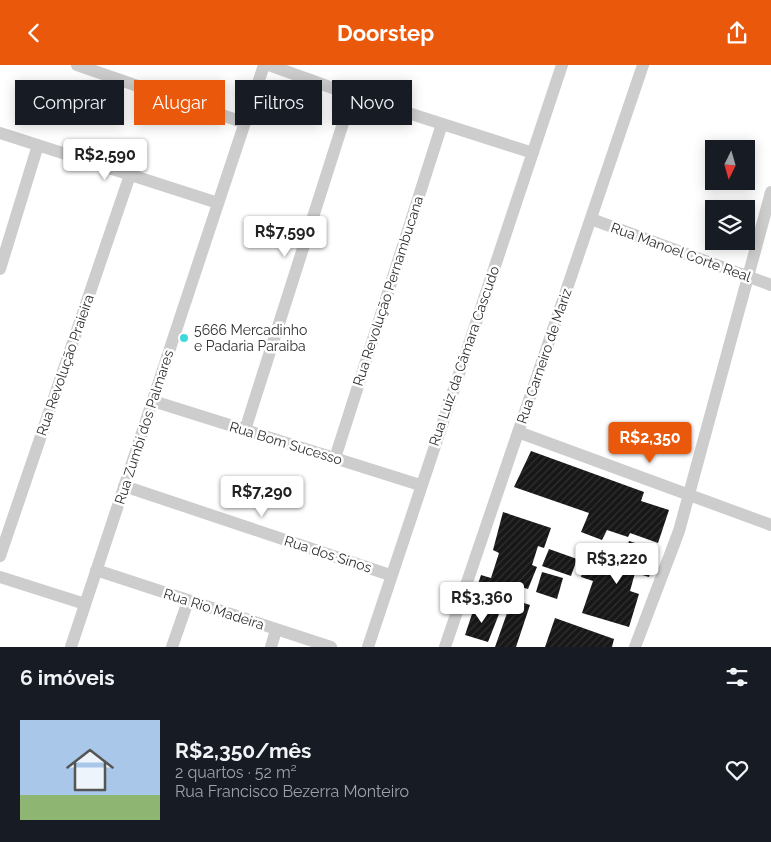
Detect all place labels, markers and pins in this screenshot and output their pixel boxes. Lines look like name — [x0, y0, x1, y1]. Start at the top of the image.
pin: R$2,590 — [59, 139, 151, 181]
pin: R$7,590 — [239, 215, 331, 258]
place label: 5666 Mercadinho e Padaria Paraiba — [194, 322, 307, 354]
marker: 5666 Mercadinho e Padaria Paraiba — [178, 332, 190, 344]
pin: R$2,350 — [604, 421, 696, 464]
pin: R$7,290 — [216, 475, 308, 518]
pin: R$3,220 — [571, 543, 663, 585]
pin: R$3,360 — [436, 581, 528, 624]

